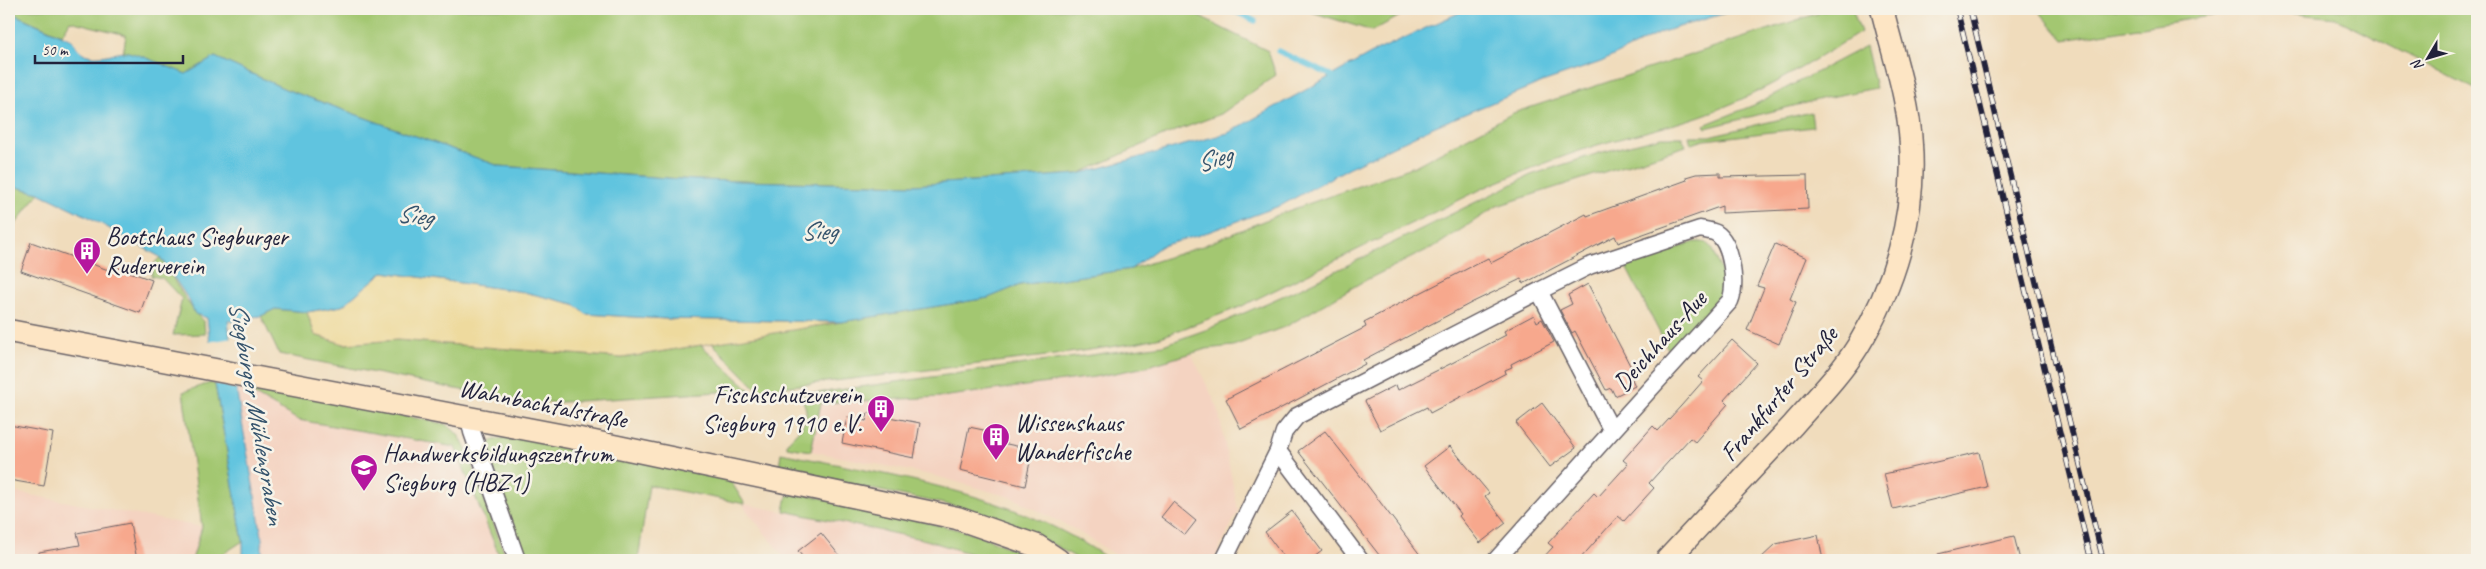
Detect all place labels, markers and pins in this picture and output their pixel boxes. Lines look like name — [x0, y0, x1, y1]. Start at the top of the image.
place label: Bootshaus Siegburger Ruderverein — [106, 221, 290, 282]
building icon: Bootshaus Siegburger Ruderverein — [72, 236, 102, 275]
place label: Fischschutzverein Siegburg 1910 e.V. — [702, 379, 863, 440]
building icon: Fischschutzverein Siegburg 1910 e.V. — [866, 394, 896, 433]
place label: Wissenshaus Wanderfische — [1015, 407, 1132, 468]
building icon: Wissenshaus Wanderfische — [981, 422, 1011, 461]
place label: Handwerksbildungszentrum Siegburg (HBZ1) — [383, 438, 615, 499]
school or university icon: Handwerksbildungszentrum Siegburg (HBZ1) — [349, 453, 379, 492]

